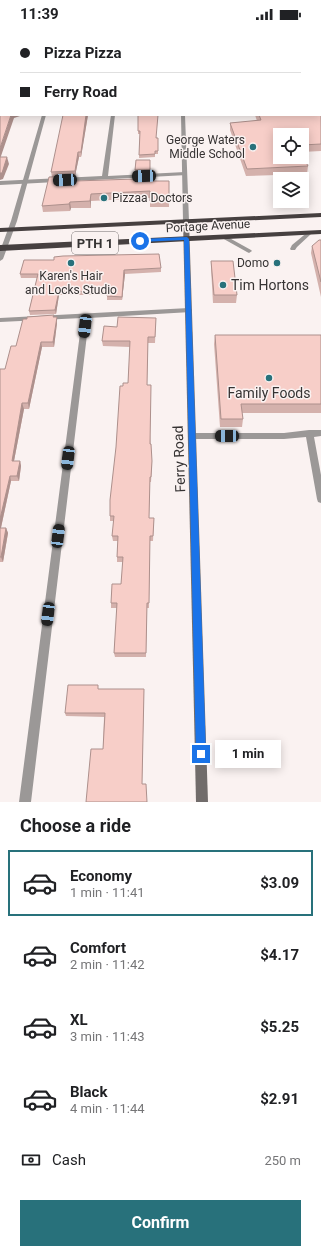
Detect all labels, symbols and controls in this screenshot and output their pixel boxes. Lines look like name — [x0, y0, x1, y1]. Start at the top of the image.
text: 11:39 — [20, 5, 59, 23]
text: Pizza Pizza — [44, 44, 122, 62]
text: Ferry Road — [44, 83, 117, 101]
map controls — [273, 128, 309, 208]
button: locate — [273, 128, 309, 164]
place label: George Waters Middle School — [166, 133, 245, 161]
marker: George Waters Middle School — [248, 142, 258, 152]
car — [132, 170, 156, 182]
button: layers — [273, 172, 309, 208]
car — [53, 173, 77, 187]
place label: Pizzaa Doctors — [112, 191, 192, 205]
marker: Pizzaa Doctors — [99, 193, 109, 203]
street label: Portage Avenue — [165, 217, 251, 235]
road number: PTH 1 — [72, 232, 118, 254]
route start — [131, 232, 149, 250]
place label: Domo — [237, 256, 269, 270]
marker: Karen's Hair and Locks Studio — [66, 258, 76, 268]
marker: Domo — [272, 258, 282, 268]
place label: Karen's Hair and Locks Studio — [25, 269, 117, 297]
place label: Tim Hortons — [231, 277, 309, 293]
marker: Tim Hortons — [218, 280, 228, 290]
car — [78, 313, 92, 339]
marker: Family Foods — [264, 373, 274, 383]
place label: Family Foods — [228, 385, 311, 401]
street label: Ferry Road — [170, 425, 188, 493]
car — [215, 430, 239, 442]
car — [61, 445, 75, 471]
car — [51, 523, 65, 549]
car — [41, 601, 55, 627]
callout: 1 min — [215, 740, 281, 768]
route end — [192, 745, 210, 763]
text: 1 min — [232, 746, 264, 761]
text: Choose a ride — [20, 815, 131, 836]
icon: car — [22, 865, 58, 901]
text: Economy — [70, 867, 132, 885]
text: $3.09 — [260, 874, 299, 892]
text: 1 min · 11:41 — [70, 885, 145, 900]
icon: car — [22, 937, 58, 973]
text: Comfort — [70, 939, 126, 957]
text: $4.17 — [260, 946, 299, 964]
text: 2 min · 11:42 — [70, 957, 145, 972]
icon: car — [22, 1009, 58, 1045]
text: XL — [70, 1011, 88, 1029]
text: $5.25 — [260, 1018, 299, 1036]
text: 3 min · 11:43 — [70, 1029, 145, 1044]
icon: car — [22, 1081, 58, 1117]
text: Black — [70, 1083, 107, 1101]
text: $2.91 — [260, 1090, 299, 1108]
text: 4 min · 11:44 — [70, 1101, 145, 1116]
icon: cash — [20, 1149, 42, 1171]
text: Cash — [52, 1151, 86, 1169]
text: 250 m — [264, 1153, 301, 1168]
button: Confirm — [20, 1200, 301, 1246]

